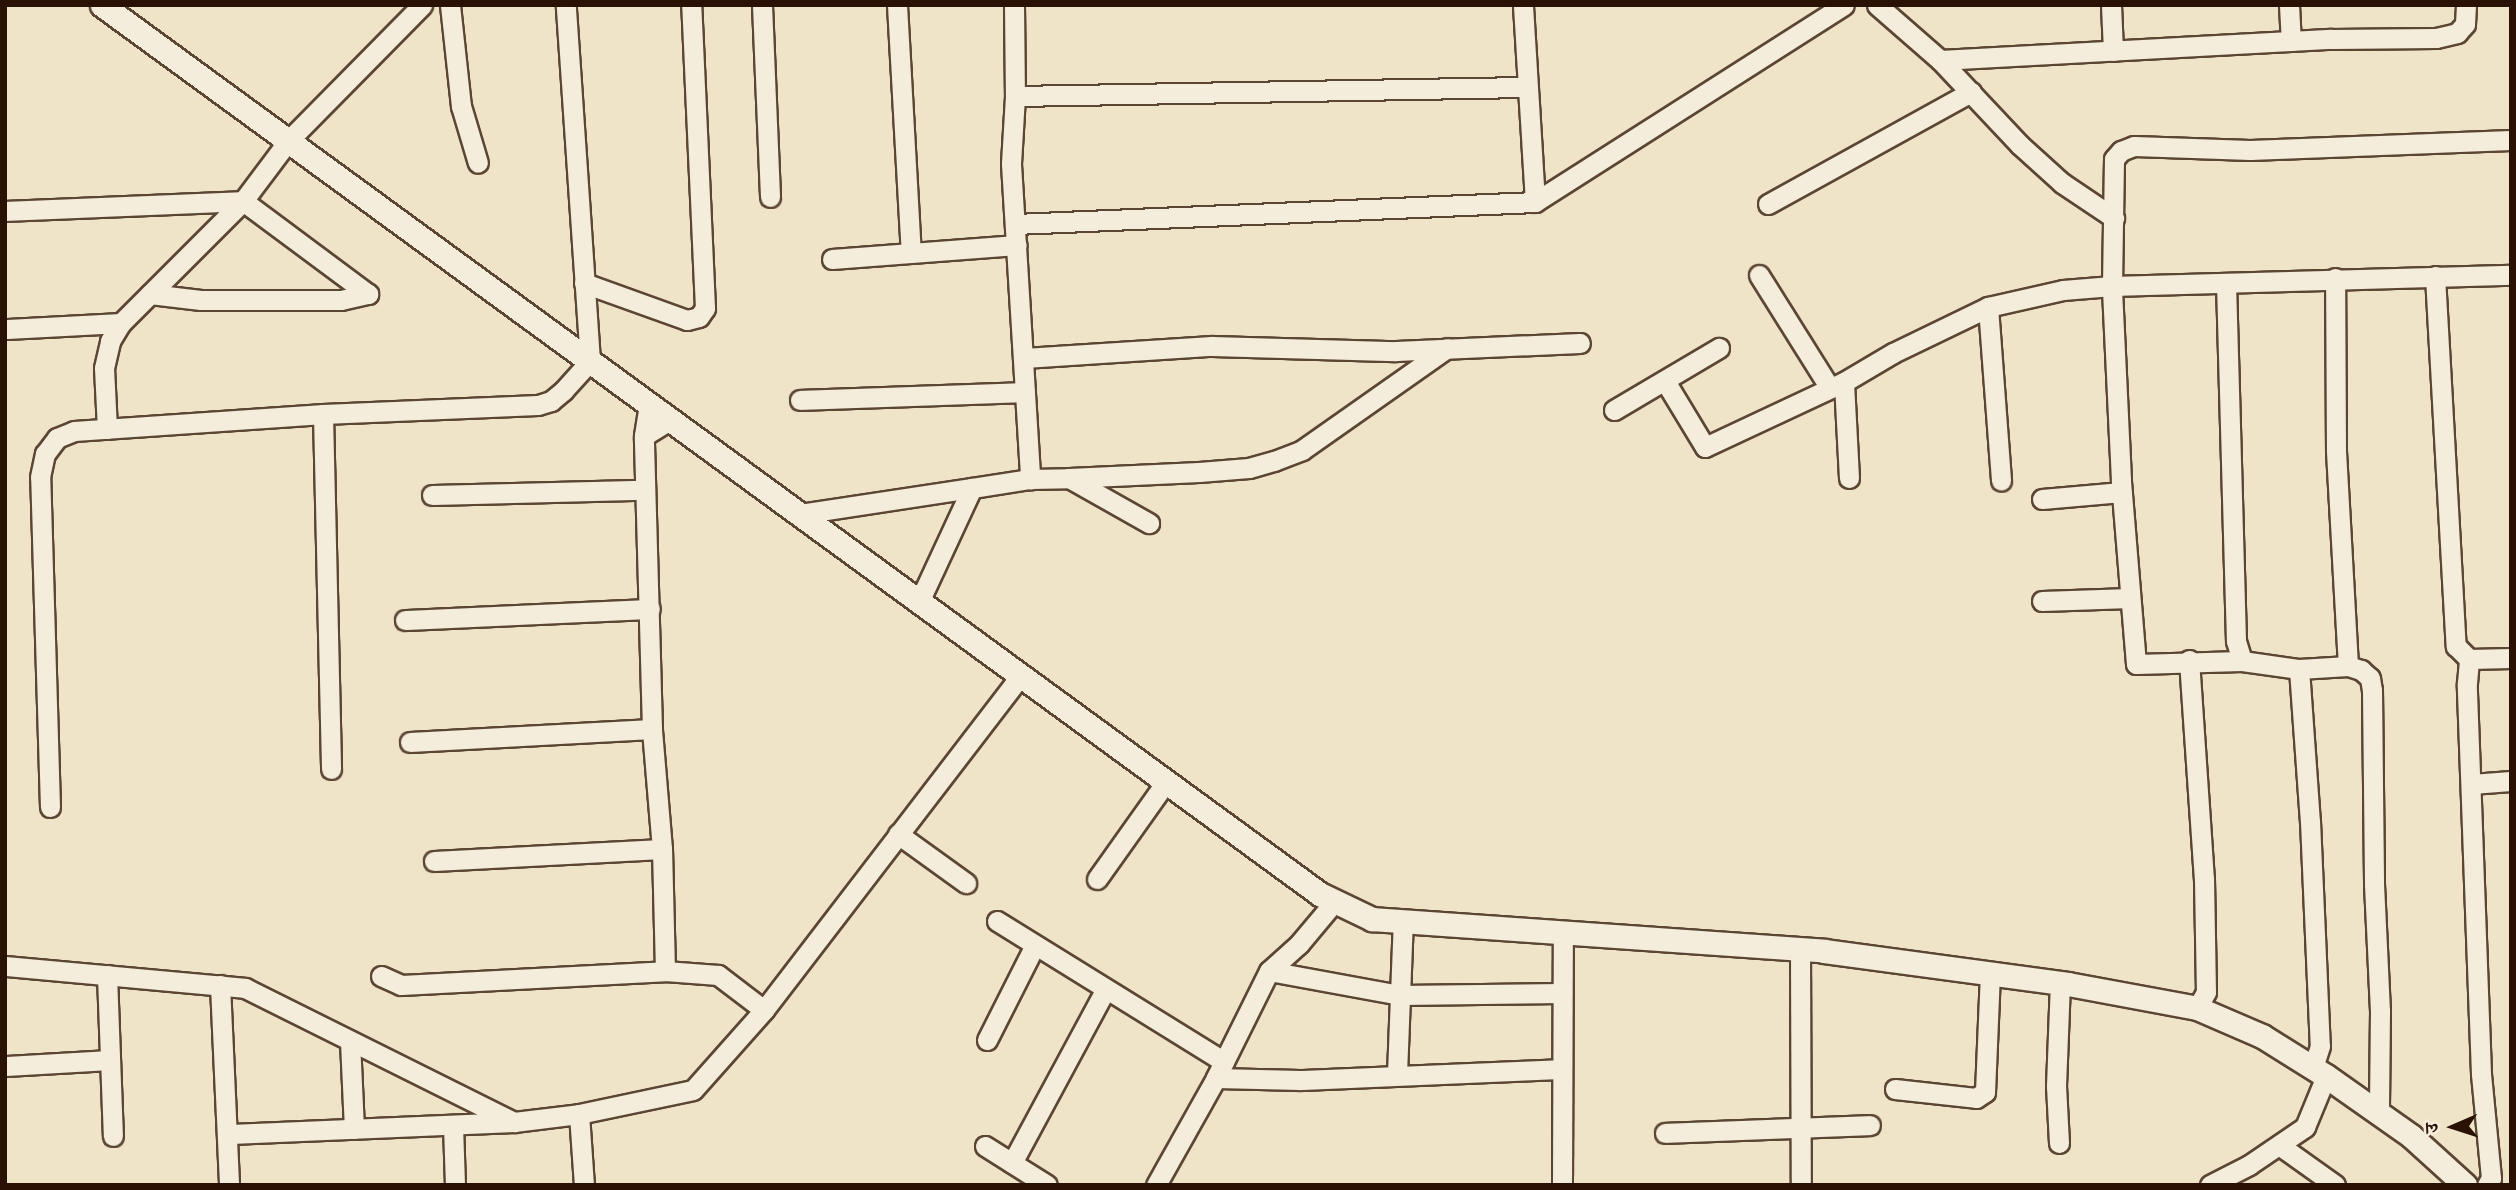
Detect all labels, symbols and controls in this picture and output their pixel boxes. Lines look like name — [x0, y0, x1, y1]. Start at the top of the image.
north arrow — [2418, 1092, 2488, 1162]
text: उ — [2421, 1123, 2443, 1134]

